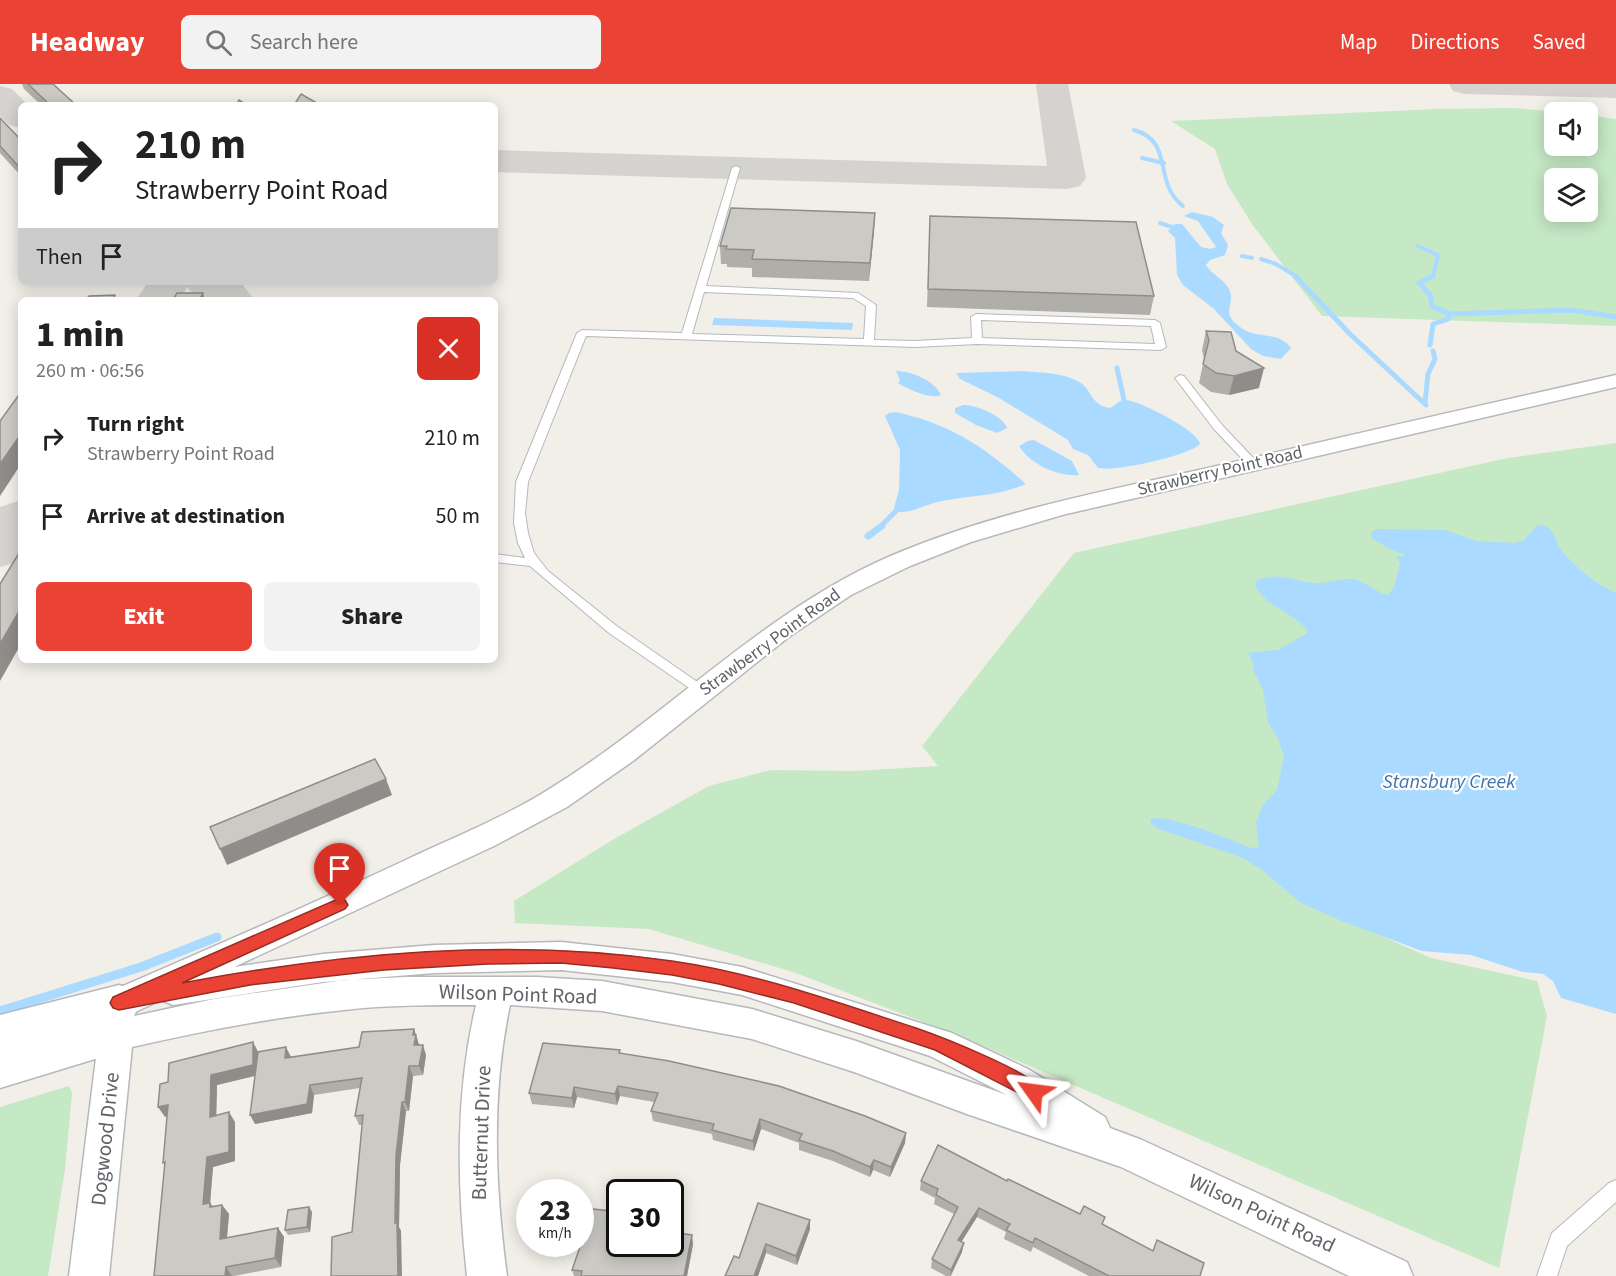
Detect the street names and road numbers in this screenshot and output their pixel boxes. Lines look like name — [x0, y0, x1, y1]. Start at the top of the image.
street label: Strawberry Point Road — [1135, 440, 1305, 502]
street label: Strawberry Point Road — [694, 582, 846, 702]
street label: Wilson Point Road — [438, 976, 598, 1012]
street label: Butternut Drive — [464, 1065, 498, 1201]
street label: Dogwood Drive — [83, 1071, 127, 1207]
street label: Wilson Point Road — [1184, 1166, 1340, 1260]

